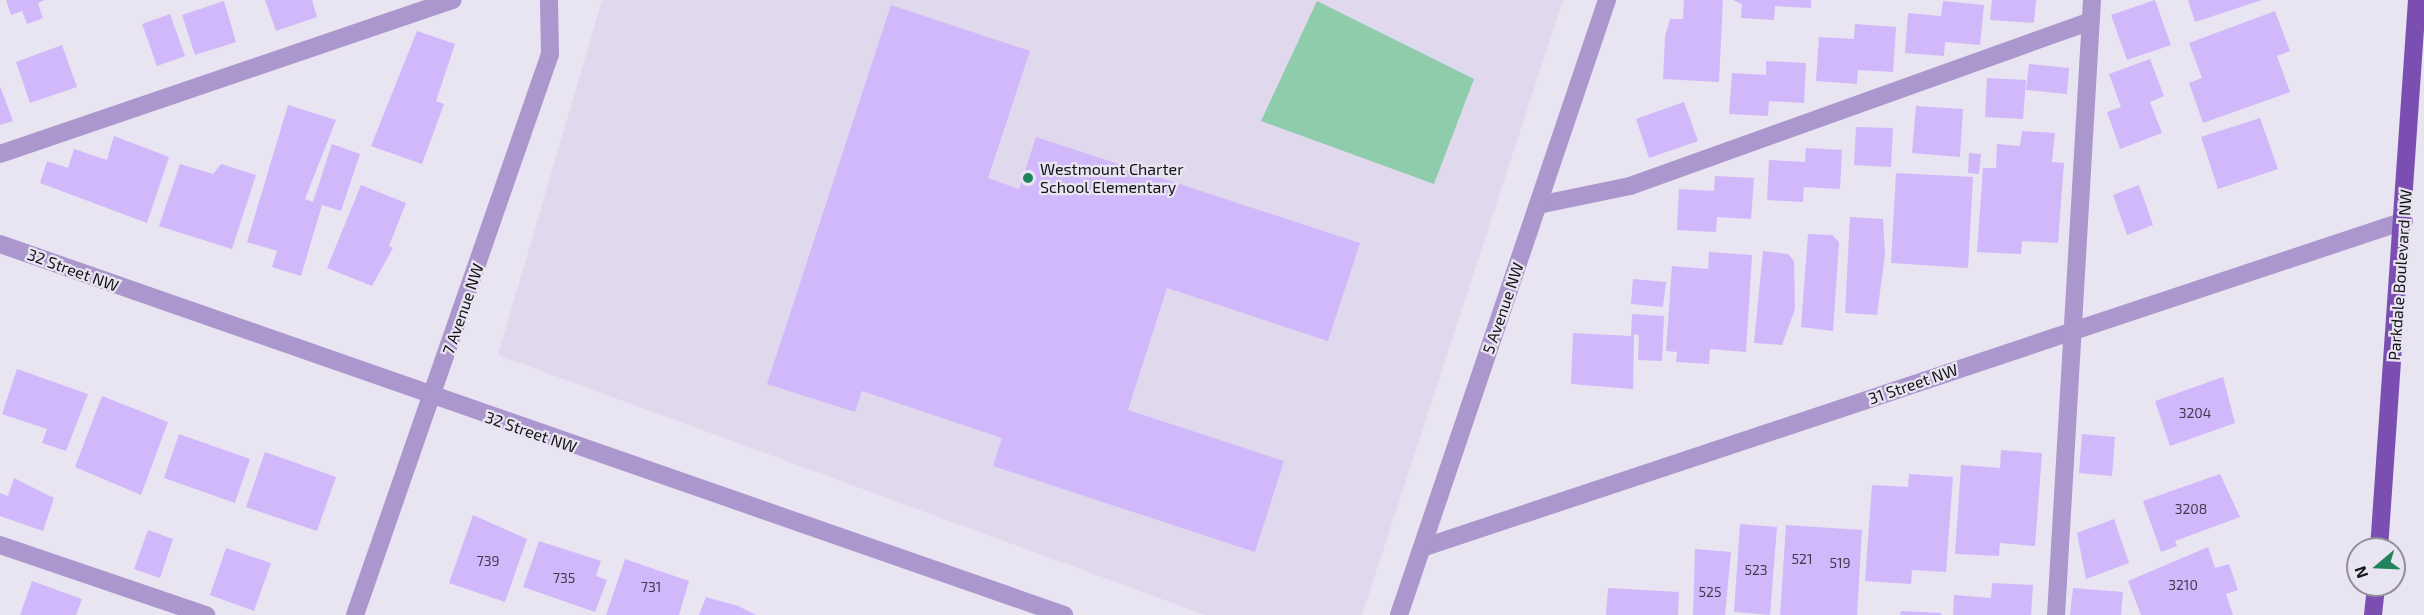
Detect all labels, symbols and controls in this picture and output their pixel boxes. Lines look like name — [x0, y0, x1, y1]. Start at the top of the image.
place label: Westmount Charter School Elementary — [1040, 159, 1184, 197]
marker: Westmount Charter School Elementary — [1021, 171, 1035, 185]
street label: Parkdale Boulevard NW — [2384, 189, 2416, 361]
street label: 32 Street NW — [25, 245, 121, 295]
street label: 5 Avenue NW — [1478, 260, 1528, 356]
street label: 7 Avenue NW — [438, 261, 488, 357]
street label: 31 Street NW — [1866, 360, 1960, 408]
house number: 3204 — [2179, 405, 2211, 421]
street label: 32 Street NW — [483, 407, 579, 457]
house number: 3208 — [2175, 501, 2207, 517]
north arrow — [2346, 537, 2406, 597]
house number: 521 — [1792, 551, 1812, 567]
house number: 739 — [477, 553, 499, 569]
house number: 519 — [1829, 555, 1851, 571]
house number: 523 — [1744, 562, 1768, 578]
text: N — [2350, 564, 2371, 581]
house number: 735 — [553, 570, 575, 586]
house number: 3210 — [2168, 577, 2198, 593]
house number: 731 — [641, 579, 661, 595]
house number: 525 — [1699, 584, 1721, 600]

